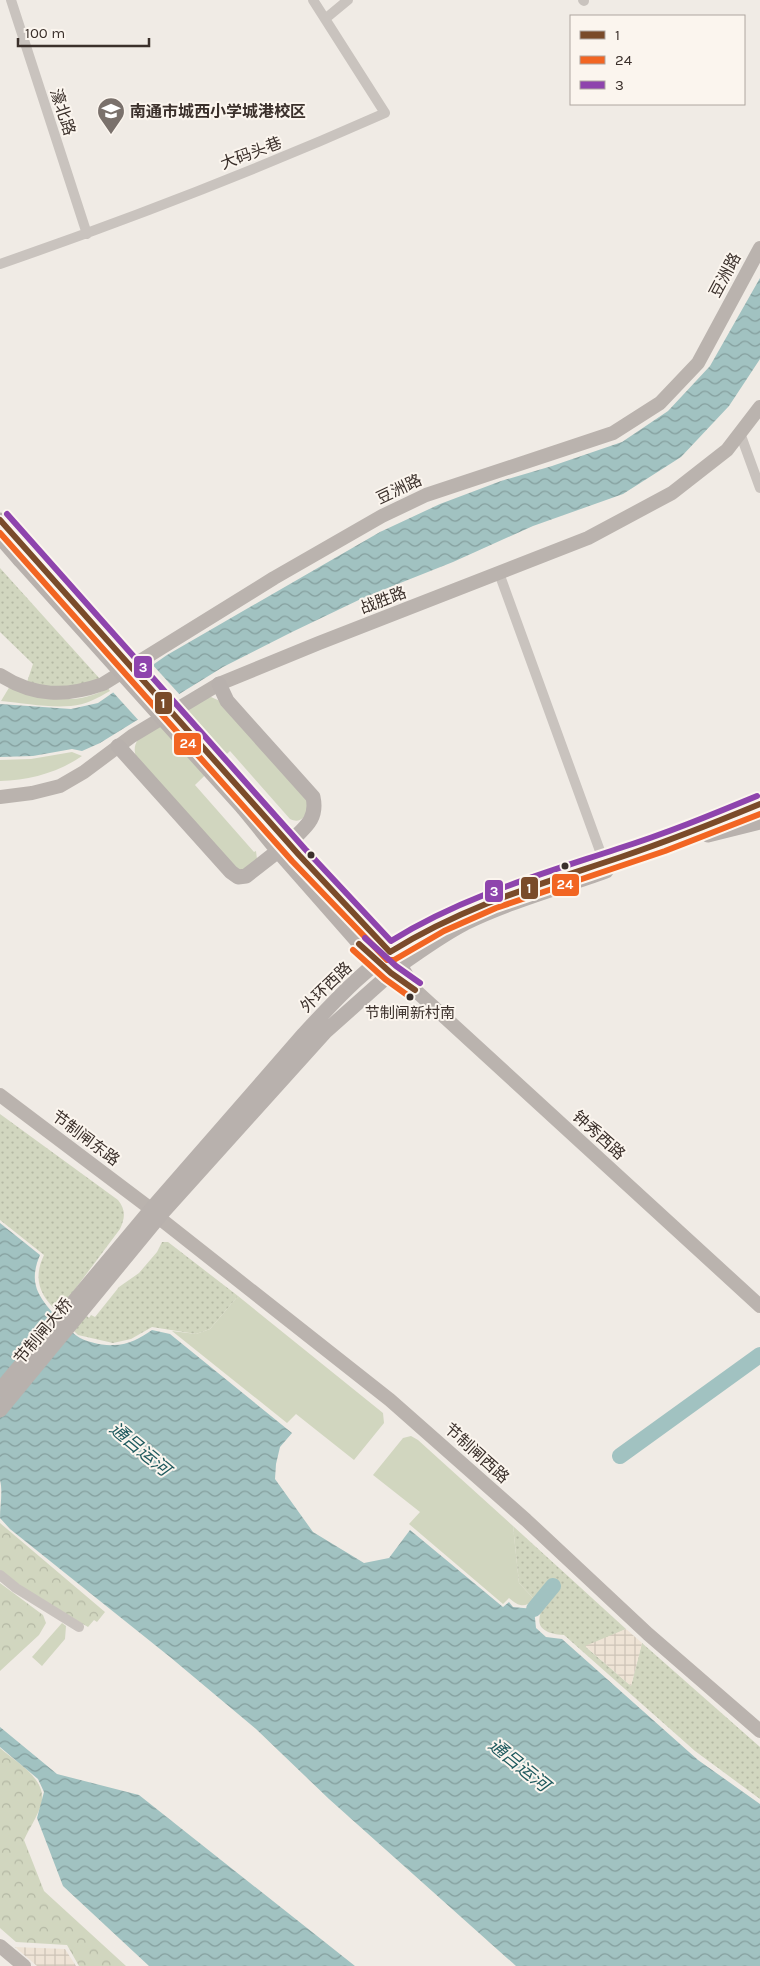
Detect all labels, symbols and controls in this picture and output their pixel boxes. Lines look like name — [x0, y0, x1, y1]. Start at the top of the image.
scale bar — [18, 15, 149, 47]
legend — [570, 15, 745, 105]
text: 100 m — [25, 24, 65, 42]
text: 1 — [615, 26, 620, 44]
text: 24 — [615, 51, 633, 69]
text: 3 — [615, 76, 624, 94]
street label: 濠北路 — [47, 86, 79, 138]
school or university icon: 南通市城西小学城港校区 — [96, 96, 126, 135]
place label: 南通市城西小学城港校区 — [130, 102, 306, 121]
street label: 大码头巷 — [218, 133, 284, 173]
street label: 豆洲路 — [705, 249, 745, 301]
street label: 豆洲路 — [373, 470, 425, 508]
street label: 战胜路 — [357, 583, 409, 617]
line badge: 3 — [133, 655, 153, 679]
text: 3 — [139, 659, 147, 676]
line badge: 1 — [154, 691, 173, 715]
text: 1 — [161, 695, 166, 712]
line badge: 24 — [173, 732, 202, 756]
text: 24 — [180, 735, 197, 752]
unlabelled marker — [306, 850, 316, 860]
unlabelled marker — [560, 861, 570, 871]
line badge: 24 — [551, 873, 580, 897]
line badge: 1 — [520, 876, 539, 900]
text: 24 — [557, 876, 574, 893]
line badge: 3 — [484, 879, 504, 903]
text: 1 — [527, 880, 532, 897]
text: 3 — [490, 883, 498, 900]
street label: 外环西路 — [296, 958, 356, 1016]
marker: 节制闸新村南 — [405, 992, 415, 1002]
place label: 节制闸新村南 — [365, 1004, 455, 1022]
street label: 节制闸东路 — [48, 1106, 124, 1170]
street label: 钟秀西路 — [569, 1107, 629, 1163]
street label: 节制闸大桥 — [10, 1294, 76, 1368]
water label: 通吕运河 — [105, 1417, 177, 1482]
street label: 节制闸西路 — [441, 1419, 513, 1487]
water label: 通吕运河 — [484, 1734, 556, 1798]

